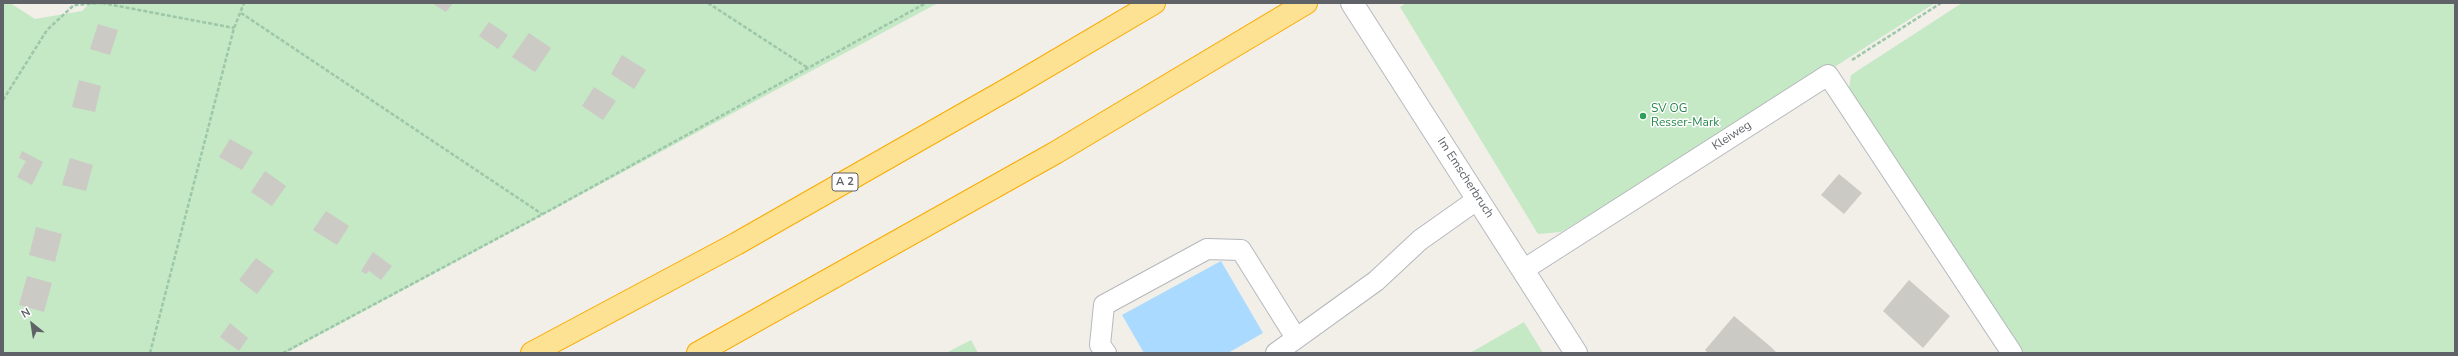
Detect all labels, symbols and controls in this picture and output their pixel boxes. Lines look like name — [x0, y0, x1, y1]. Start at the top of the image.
place label: SV OG Resser-Mark — [1651, 102, 1719, 130]
marker: SV OG Resser-Mark — [1638, 111, 1648, 121]
street label: Kleiweg — [1710, 118, 1754, 154]
street label: Im Emscherbruch — [1434, 135, 1496, 221]
road number: A 2 — [832, 173, 858, 191]
north arrow — [12, 304, 52, 344]
text: N — [18, 305, 33, 322]

